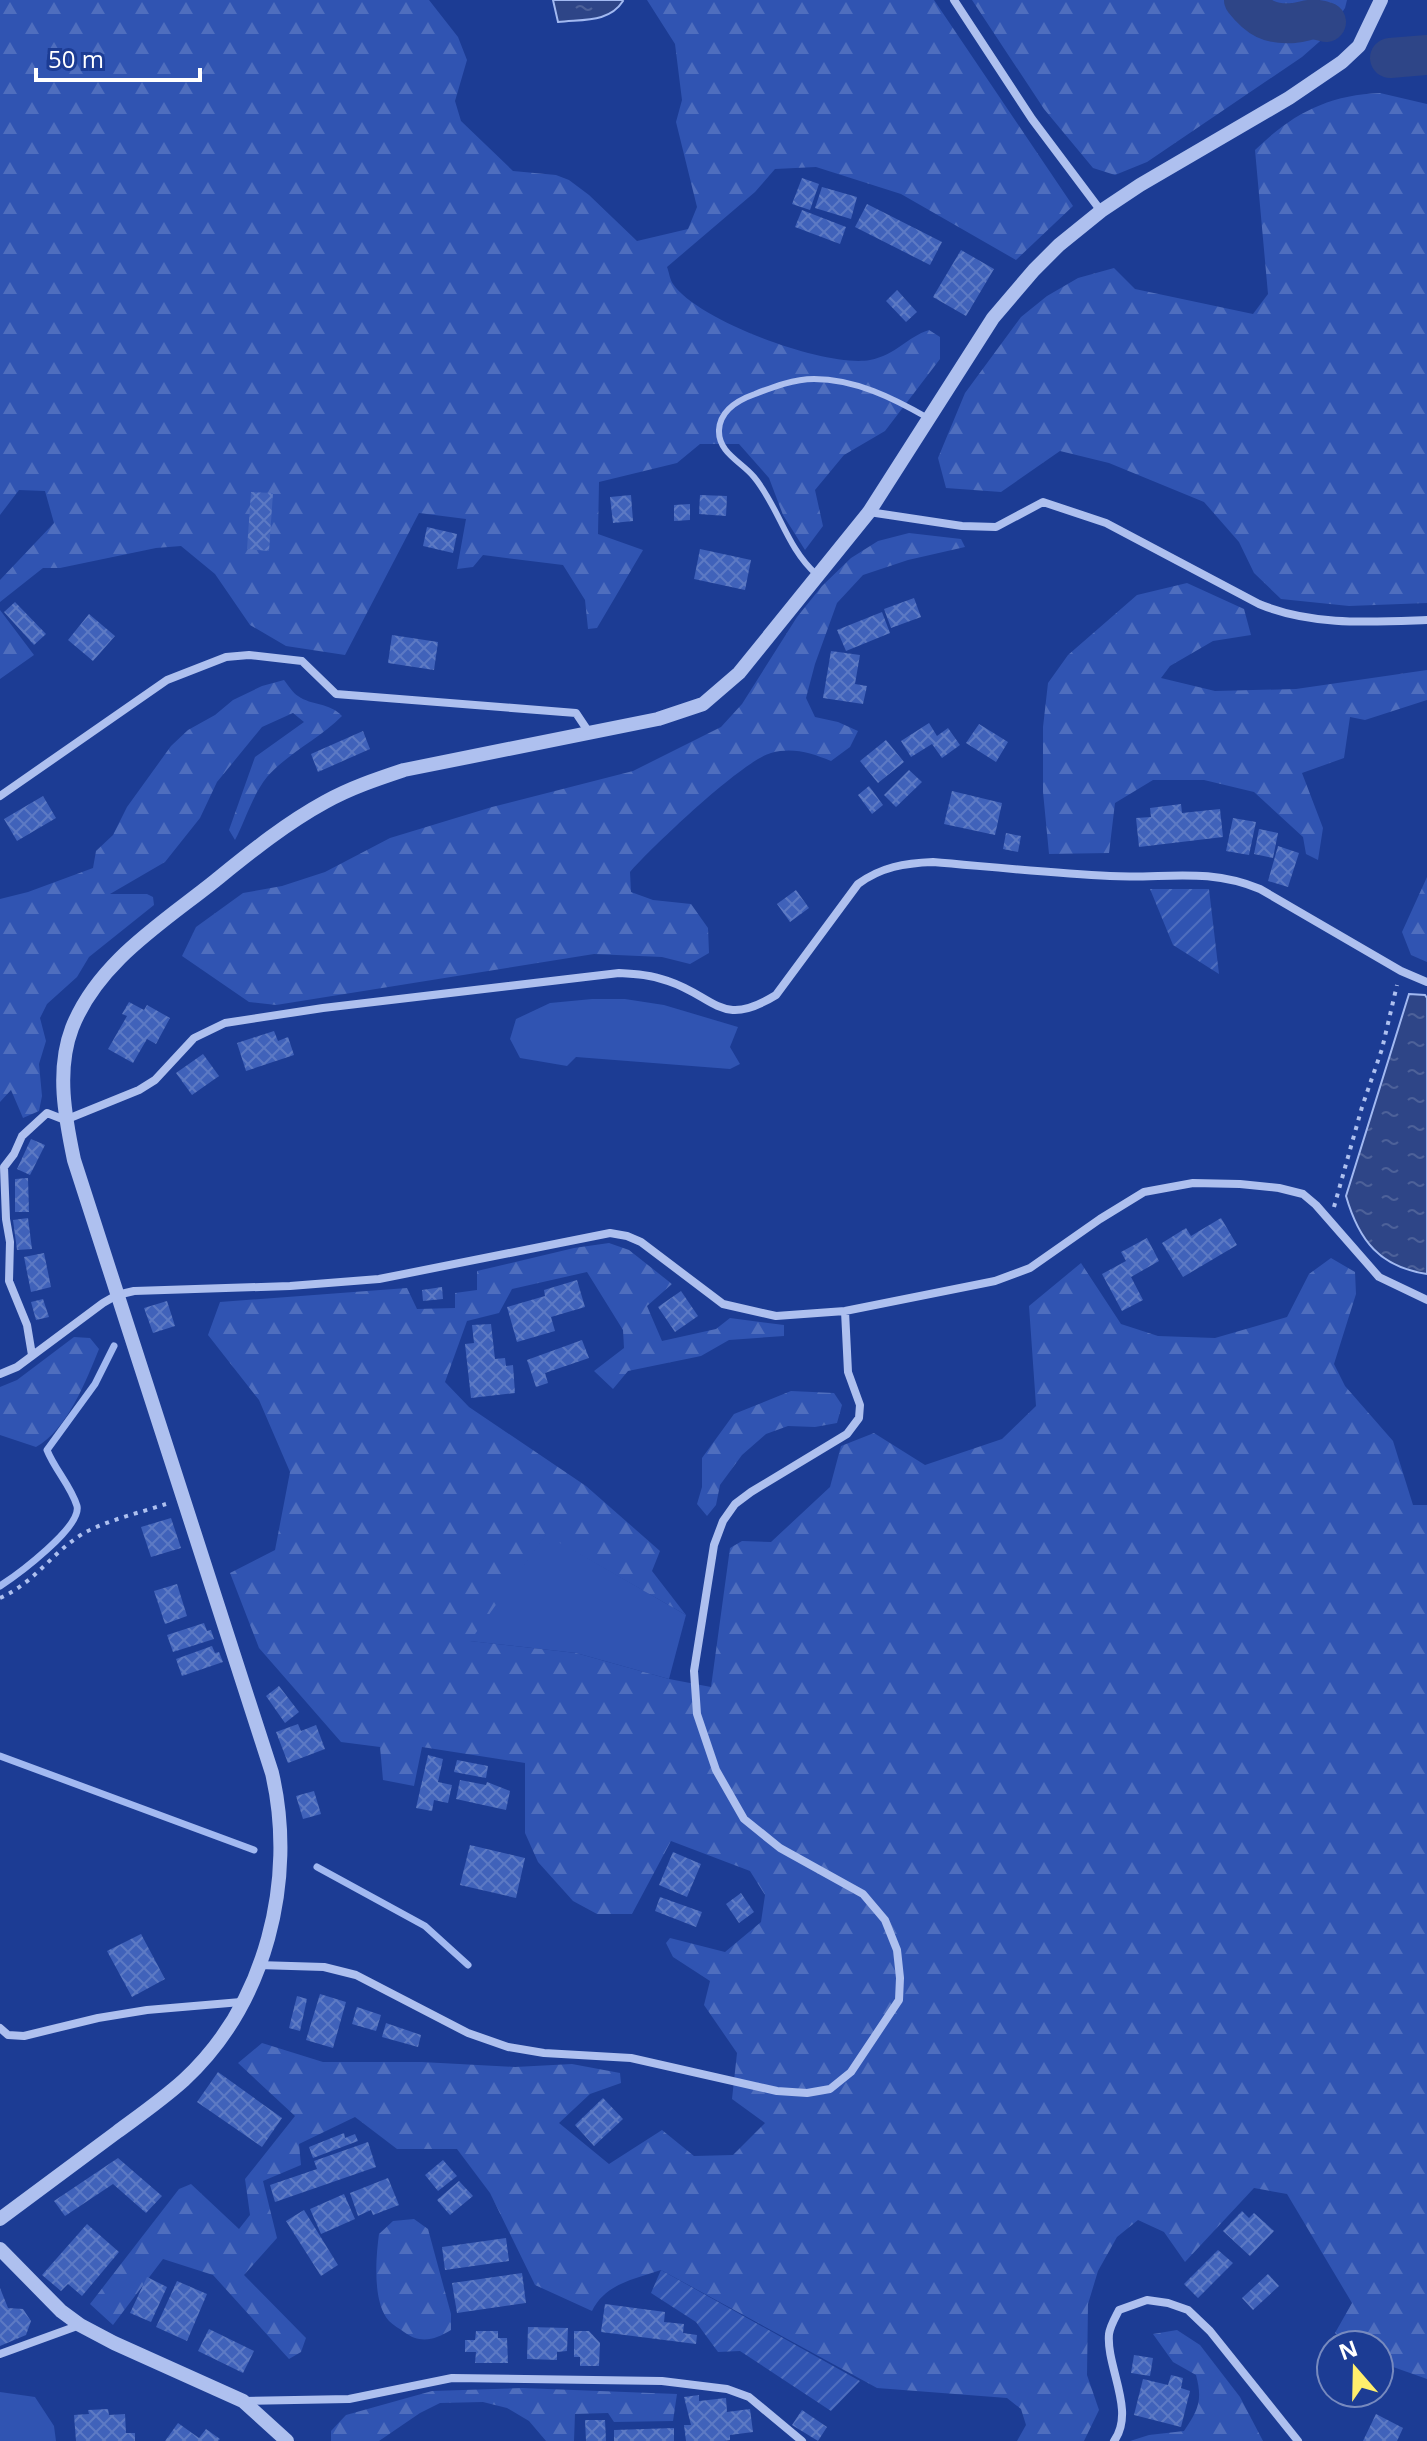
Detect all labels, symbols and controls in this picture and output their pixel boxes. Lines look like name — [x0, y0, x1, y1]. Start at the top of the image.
scale bar — [36, 32, 200, 82]
text: 50 m — [48, 42, 104, 75]
north arrow — [1315, 2329, 1395, 2409]
text: N — [1334, 2332, 1361, 2366]

